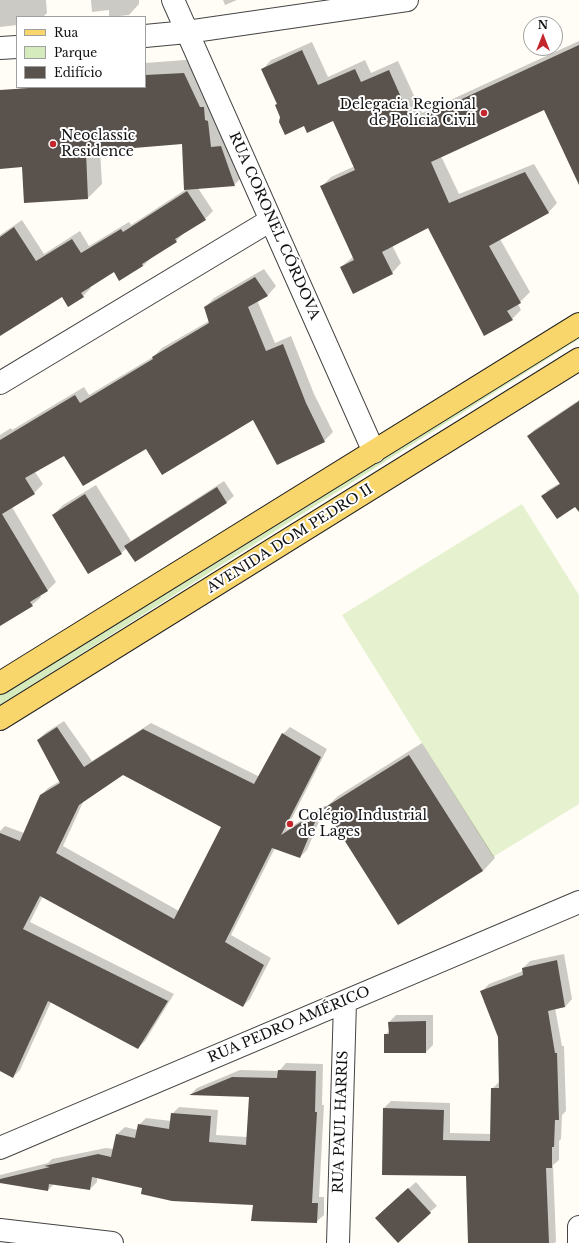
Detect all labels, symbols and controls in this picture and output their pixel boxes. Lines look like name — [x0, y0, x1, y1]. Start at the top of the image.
legend — [16, 16, 146, 88]
north arrow — [523, 16, 563, 56]
text: N — [538, 18, 548, 32]
text: Rua — [54, 25, 78, 40]
text: Parque — [54, 45, 97, 60]
text: Edifício — [54, 65, 102, 80]
place label: Delegacia Regional de Polícia Civil — [340, 97, 476, 130]
marker: Delegacia Regional de Polícia Civil — [479, 108, 489, 118]
place label: Neoclassic Residence — [61, 128, 135, 160]
street label: RUA CORONEL CÓRDOVA — [225, 130, 323, 322]
marker: Neoclassic Residence — [48, 139, 58, 149]
street label: AVENIDA DOM PEDRO II — [204, 481, 376, 597]
place label: Colégio Industrial de Lages — [298, 808, 427, 840]
marker: Colégio Industrial de Lages — [285, 819, 295, 829]
street label: RUA PEDRO AMÉRICO — [205, 983, 373, 1067]
street label: RUA PAUL HARRIS — [330, 1050, 352, 1194]

